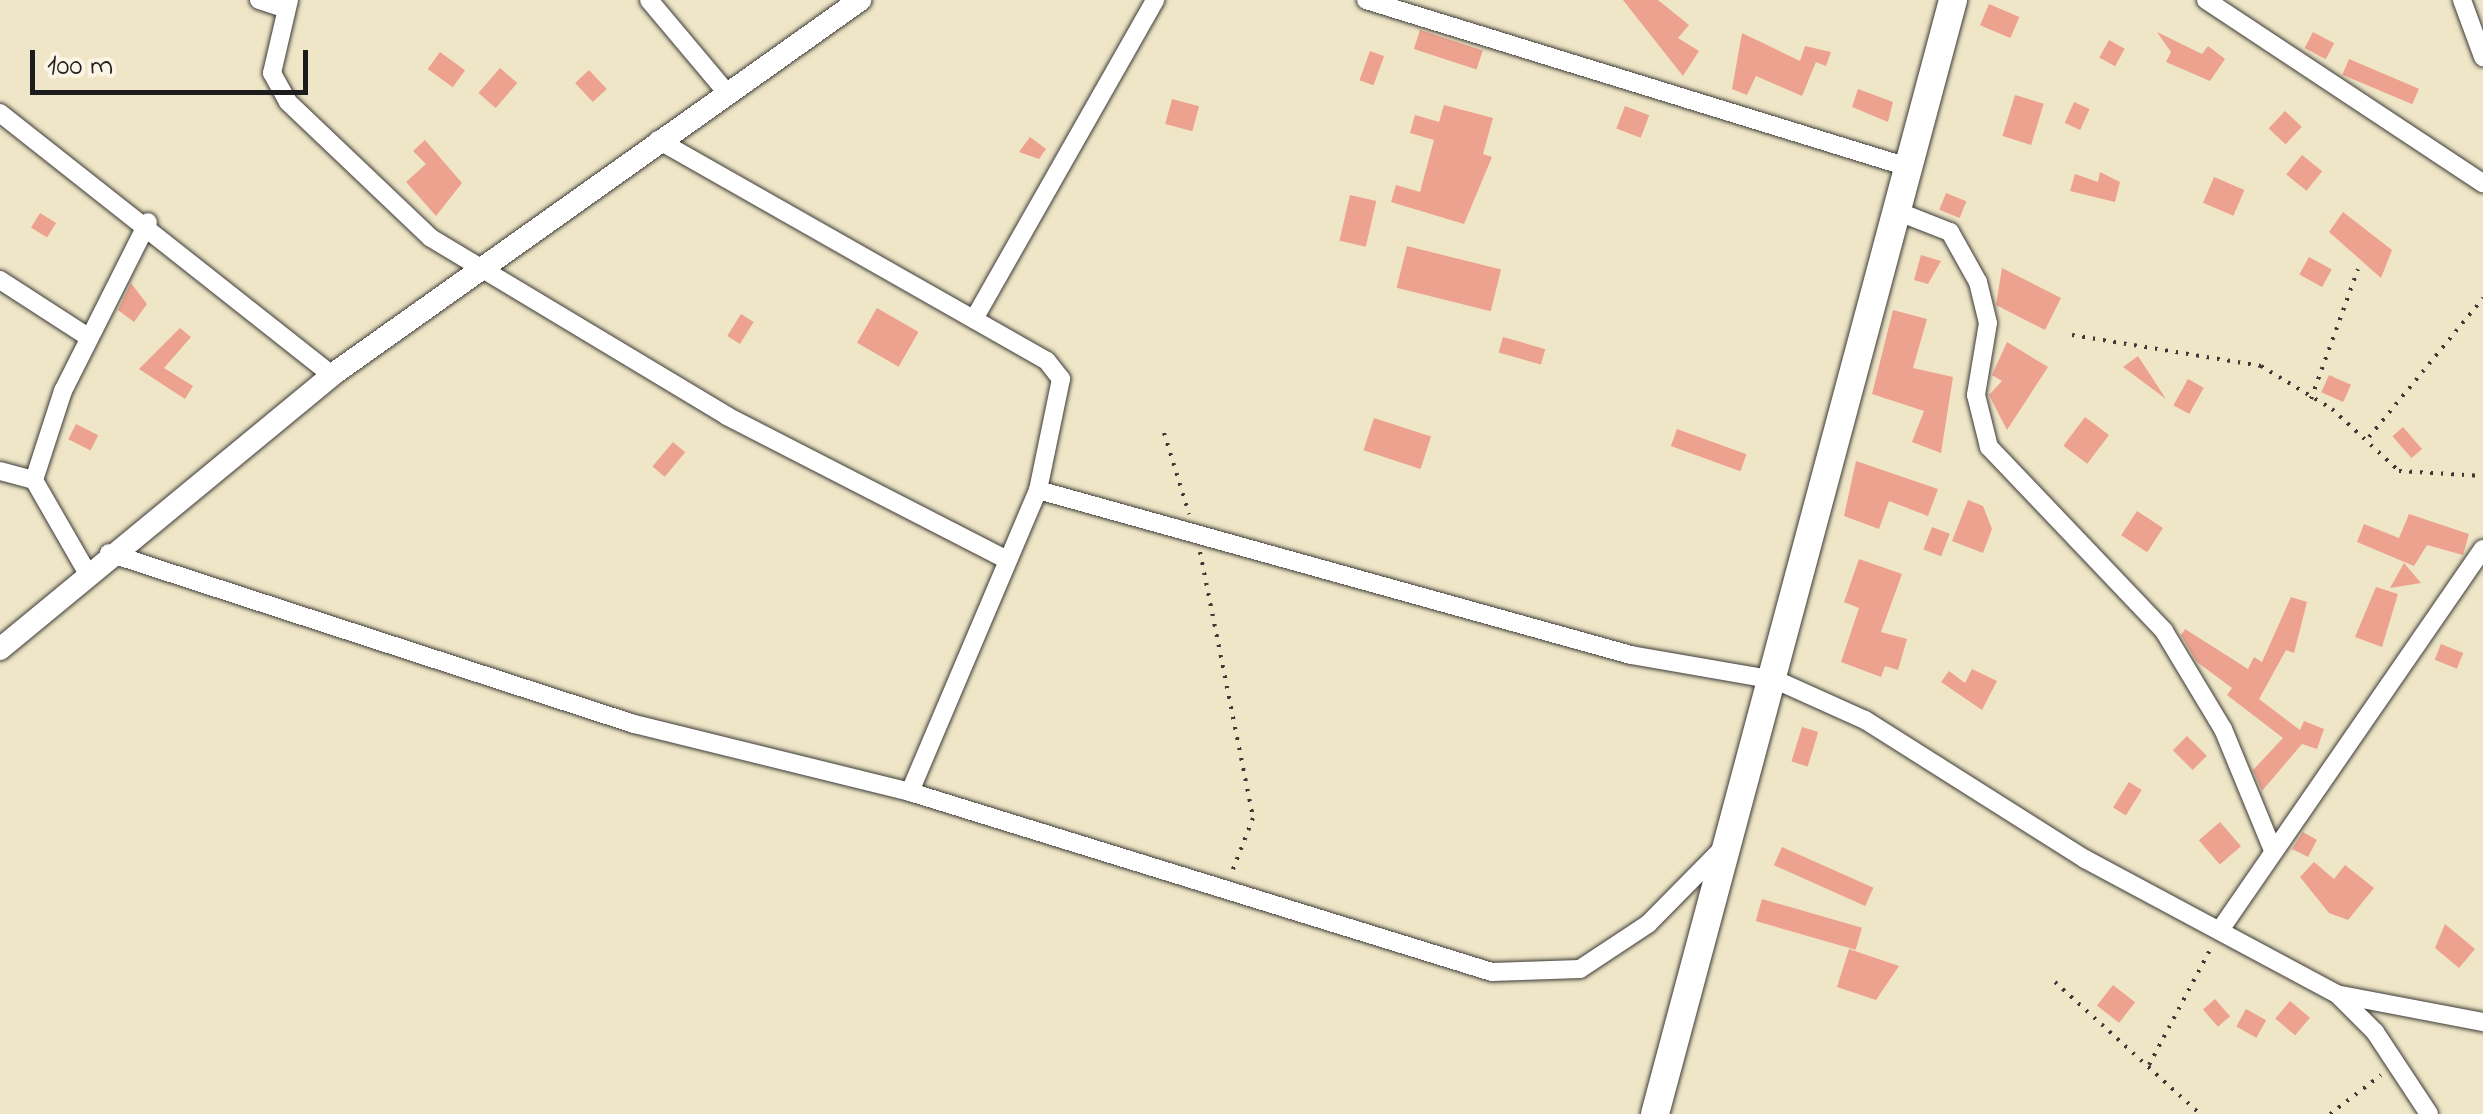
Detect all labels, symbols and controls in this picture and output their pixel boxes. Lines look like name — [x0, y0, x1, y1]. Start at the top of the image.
scale bar — [35, 30, 312, 92]
text: 100 m — [47, 45, 113, 89]

